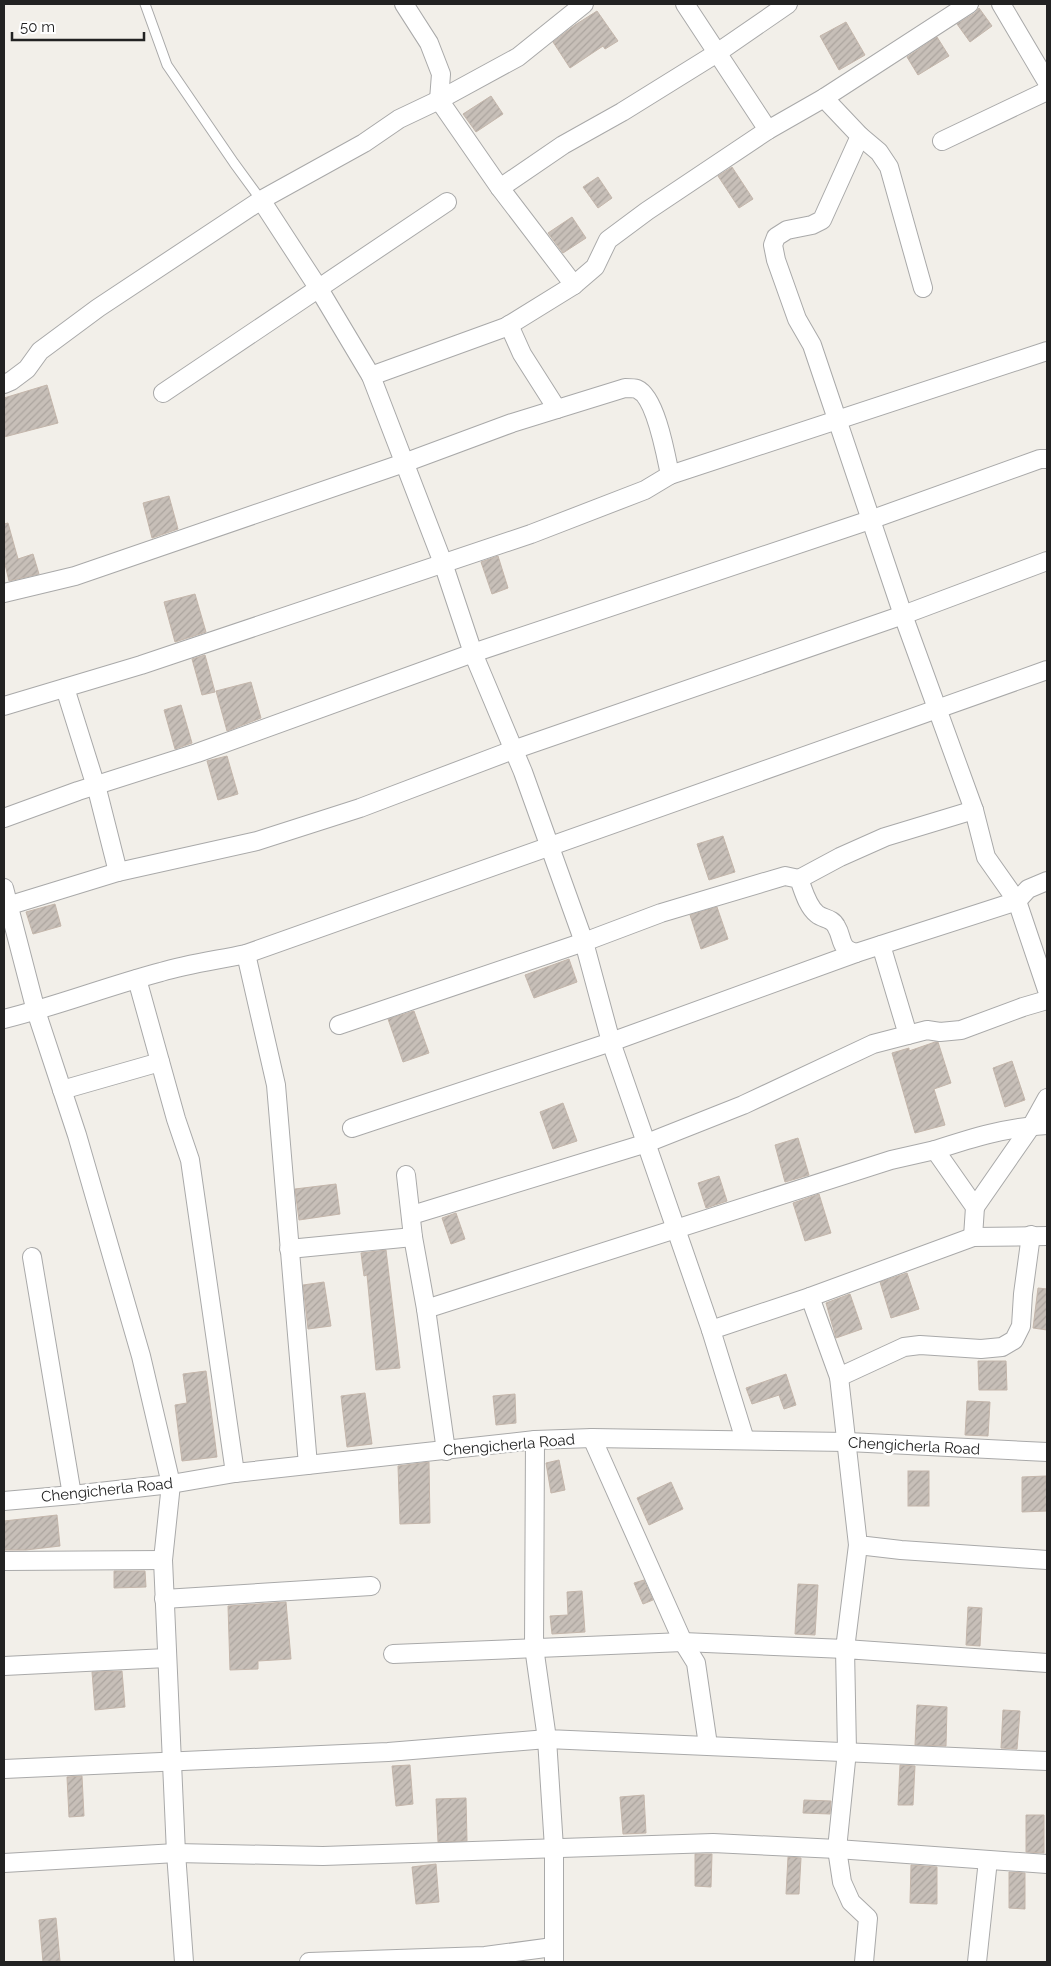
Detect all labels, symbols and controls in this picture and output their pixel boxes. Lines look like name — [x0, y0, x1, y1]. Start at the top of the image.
scale bar — [12, 10, 145, 42]
text: 50 m — [20, 18, 55, 36]
street label: Chengicherla Road — [442, 1430, 576, 1460]
street label: Chengicherla Road — [847, 1434, 981, 1458]
street label: Chengicherla Road — [40, 1474, 174, 1506]

